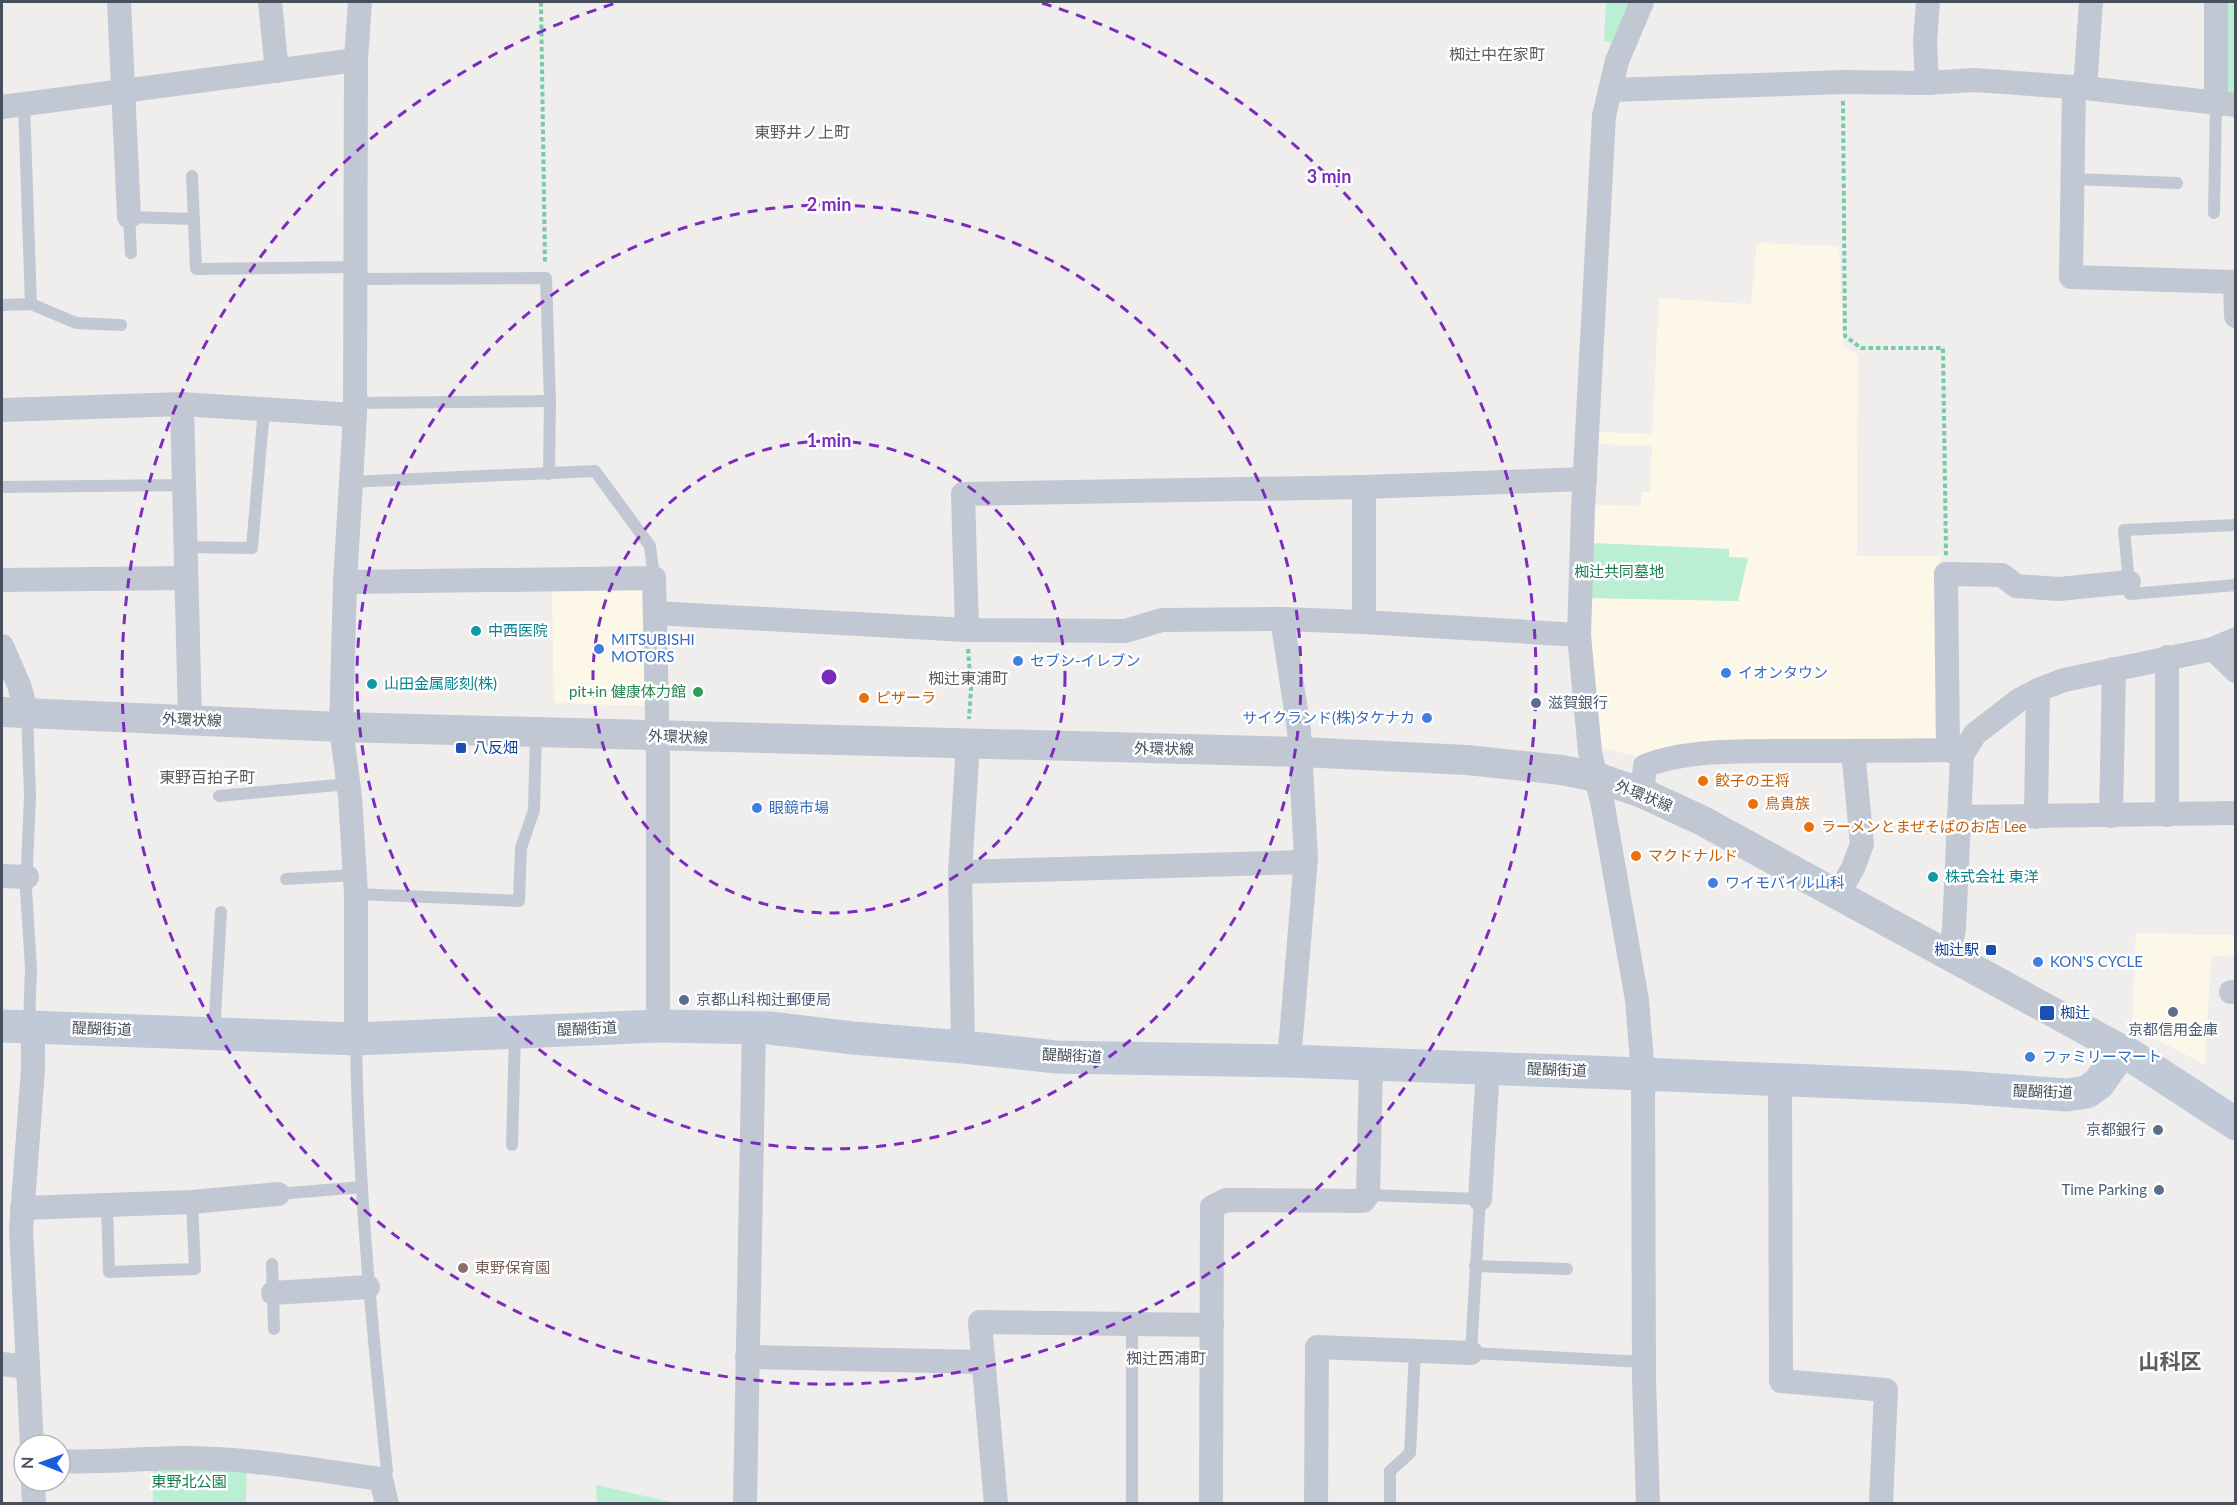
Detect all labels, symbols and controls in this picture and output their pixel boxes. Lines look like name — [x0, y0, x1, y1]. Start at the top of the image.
district label: 椥辻中在家町 — [1449, 44, 1545, 63]
district label: 東野井ノ上町 — [754, 122, 850, 141]
text: 3 min — [1307, 165, 1351, 187]
text: 2 min — [807, 193, 851, 215]
text: 1 min — [807, 429, 851, 451]
park label: 椥辻共同墓地 — [1574, 562, 1664, 580]
place label: 中西医院 — [488, 621, 548, 639]
marker: 中西医院 — [469, 624, 483, 638]
place label: MITSUBISHI MOTORS — [611, 630, 695, 665]
marker: MITSUBISHI MOTORS — [592, 642, 606, 656]
place label: セブン-イレブン — [1030, 651, 1141, 669]
marker: セブン-イレブン — [1011, 654, 1025, 668]
place label: イオンタウン — [1738, 663, 1828, 681]
marker: イオンタウン — [1719, 666, 1733, 680]
centre of rings — [819, 667, 839, 687]
district label: 椥辻東浦町 — [928, 668, 1008, 687]
place label: 山田金属彫刻(株) — [384, 674, 497, 692]
marker: 山田金属彫刻(株) — [365, 677, 379, 691]
place label: pit+in 健康体力館 — [569, 682, 686, 700]
marker: pit+in 健康体力館 — [691, 685, 705, 699]
place label: ピザーラ — [876, 688, 936, 706]
marker: ピザーラ — [857, 691, 871, 705]
place label: 滋賀銀行 — [1548, 693, 1608, 711]
marker: 滋賀銀行 — [1529, 696, 1543, 710]
place label: サイクランド(株)タケナカ — [1242, 708, 1415, 726]
street label: 外環状線 — [162, 709, 222, 729]
marker: サイクランド(株)タケナカ — [1420, 711, 1434, 725]
street label: 外環状線 — [648, 726, 708, 746]
place label: 八反畑 — [473, 738, 518, 756]
street label: 外環状線 — [1134, 738, 1194, 758]
marker: 八反畑 — [454, 741, 468, 755]
district label: 東野百拍子町 — [159, 767, 255, 786]
place label: 餃子の王将 — [1715, 771, 1790, 789]
marker: 餃子の王将 — [1696, 774, 1710, 788]
street label: 外環状線 — [1613, 775, 1676, 815]
place label: 鳥貴族 — [1765, 794, 1810, 812]
marker: 鳥貴族 — [1746, 797, 1760, 811]
place label: 眼鏡市場 — [769, 798, 829, 816]
marker: 眼鏡市場 — [750, 801, 764, 815]
place label: ラーメンとまぜそばのお店 Lee — [1821, 817, 2027, 835]
marker: ラーメンとまぜそばのお店 Lee — [1802, 820, 1816, 834]
place label: マクドナルド — [1648, 846, 1738, 864]
marker: マクドナルド — [1629, 849, 1643, 863]
place label: 株式会社 東洋 — [1945, 867, 2039, 885]
marker: 株式会社 東洋 — [1926, 870, 1940, 884]
place label: ワイモバイル山科 — [1725, 873, 1845, 891]
marker: ワイモバイル山科 — [1706, 876, 1720, 890]
place label: 椥辻駅 — [1934, 940, 1979, 958]
marker: 椥辻駅 — [1984, 943, 1998, 957]
place label: KON'S CYCLE — [2050, 952, 2143, 970]
marker: KON'S CYCLE — [2031, 955, 2045, 969]
place label: 京都山科椥辻郵便局 — [696, 990, 831, 1008]
marker: 京都山科椥辻郵便局 — [677, 993, 691, 1007]
place label: 椥辻 — [2060, 1003, 2090, 1021]
marker: 椥辻 — [2038, 1004, 2056, 1022]
marker: 京都信用金庫 — [2166, 1005, 2180, 1019]
street label: 醍醐街道 — [557, 1017, 617, 1039]
street label: 醍醐街道 — [72, 1018, 132, 1038]
place label: 京都信用金庫 — [2128, 1020, 2218, 1038]
street label: 醍醐街道 — [1042, 1044, 1102, 1066]
place label: ファミリーマート — [2042, 1047, 2162, 1065]
marker: ファミリーマート — [2023, 1050, 2037, 1064]
street label: 醍醐街道 — [1527, 1059, 1587, 1079]
street label: 醍醐街道 — [2013, 1081, 2073, 1101]
place label: 京都銀行 — [2086, 1120, 2146, 1138]
marker: 京都銀行 — [2151, 1123, 2165, 1137]
place label: Time Parking — [2061, 1180, 2147, 1198]
marker: Time Parking — [2152, 1183, 2166, 1197]
place label: 東野保育園 — [475, 1258, 550, 1276]
marker: 東野保育園 — [456, 1261, 470, 1275]
district label: 椥辻西浦町 — [1126, 1348, 1206, 1367]
district label: 山科区 — [2139, 1348, 2202, 1373]
north arrow — [12, 1433, 72, 1493]
text: N — [17, 1456, 36, 1469]
park label: 東野北公園 — [151, 1472, 227, 1490]

